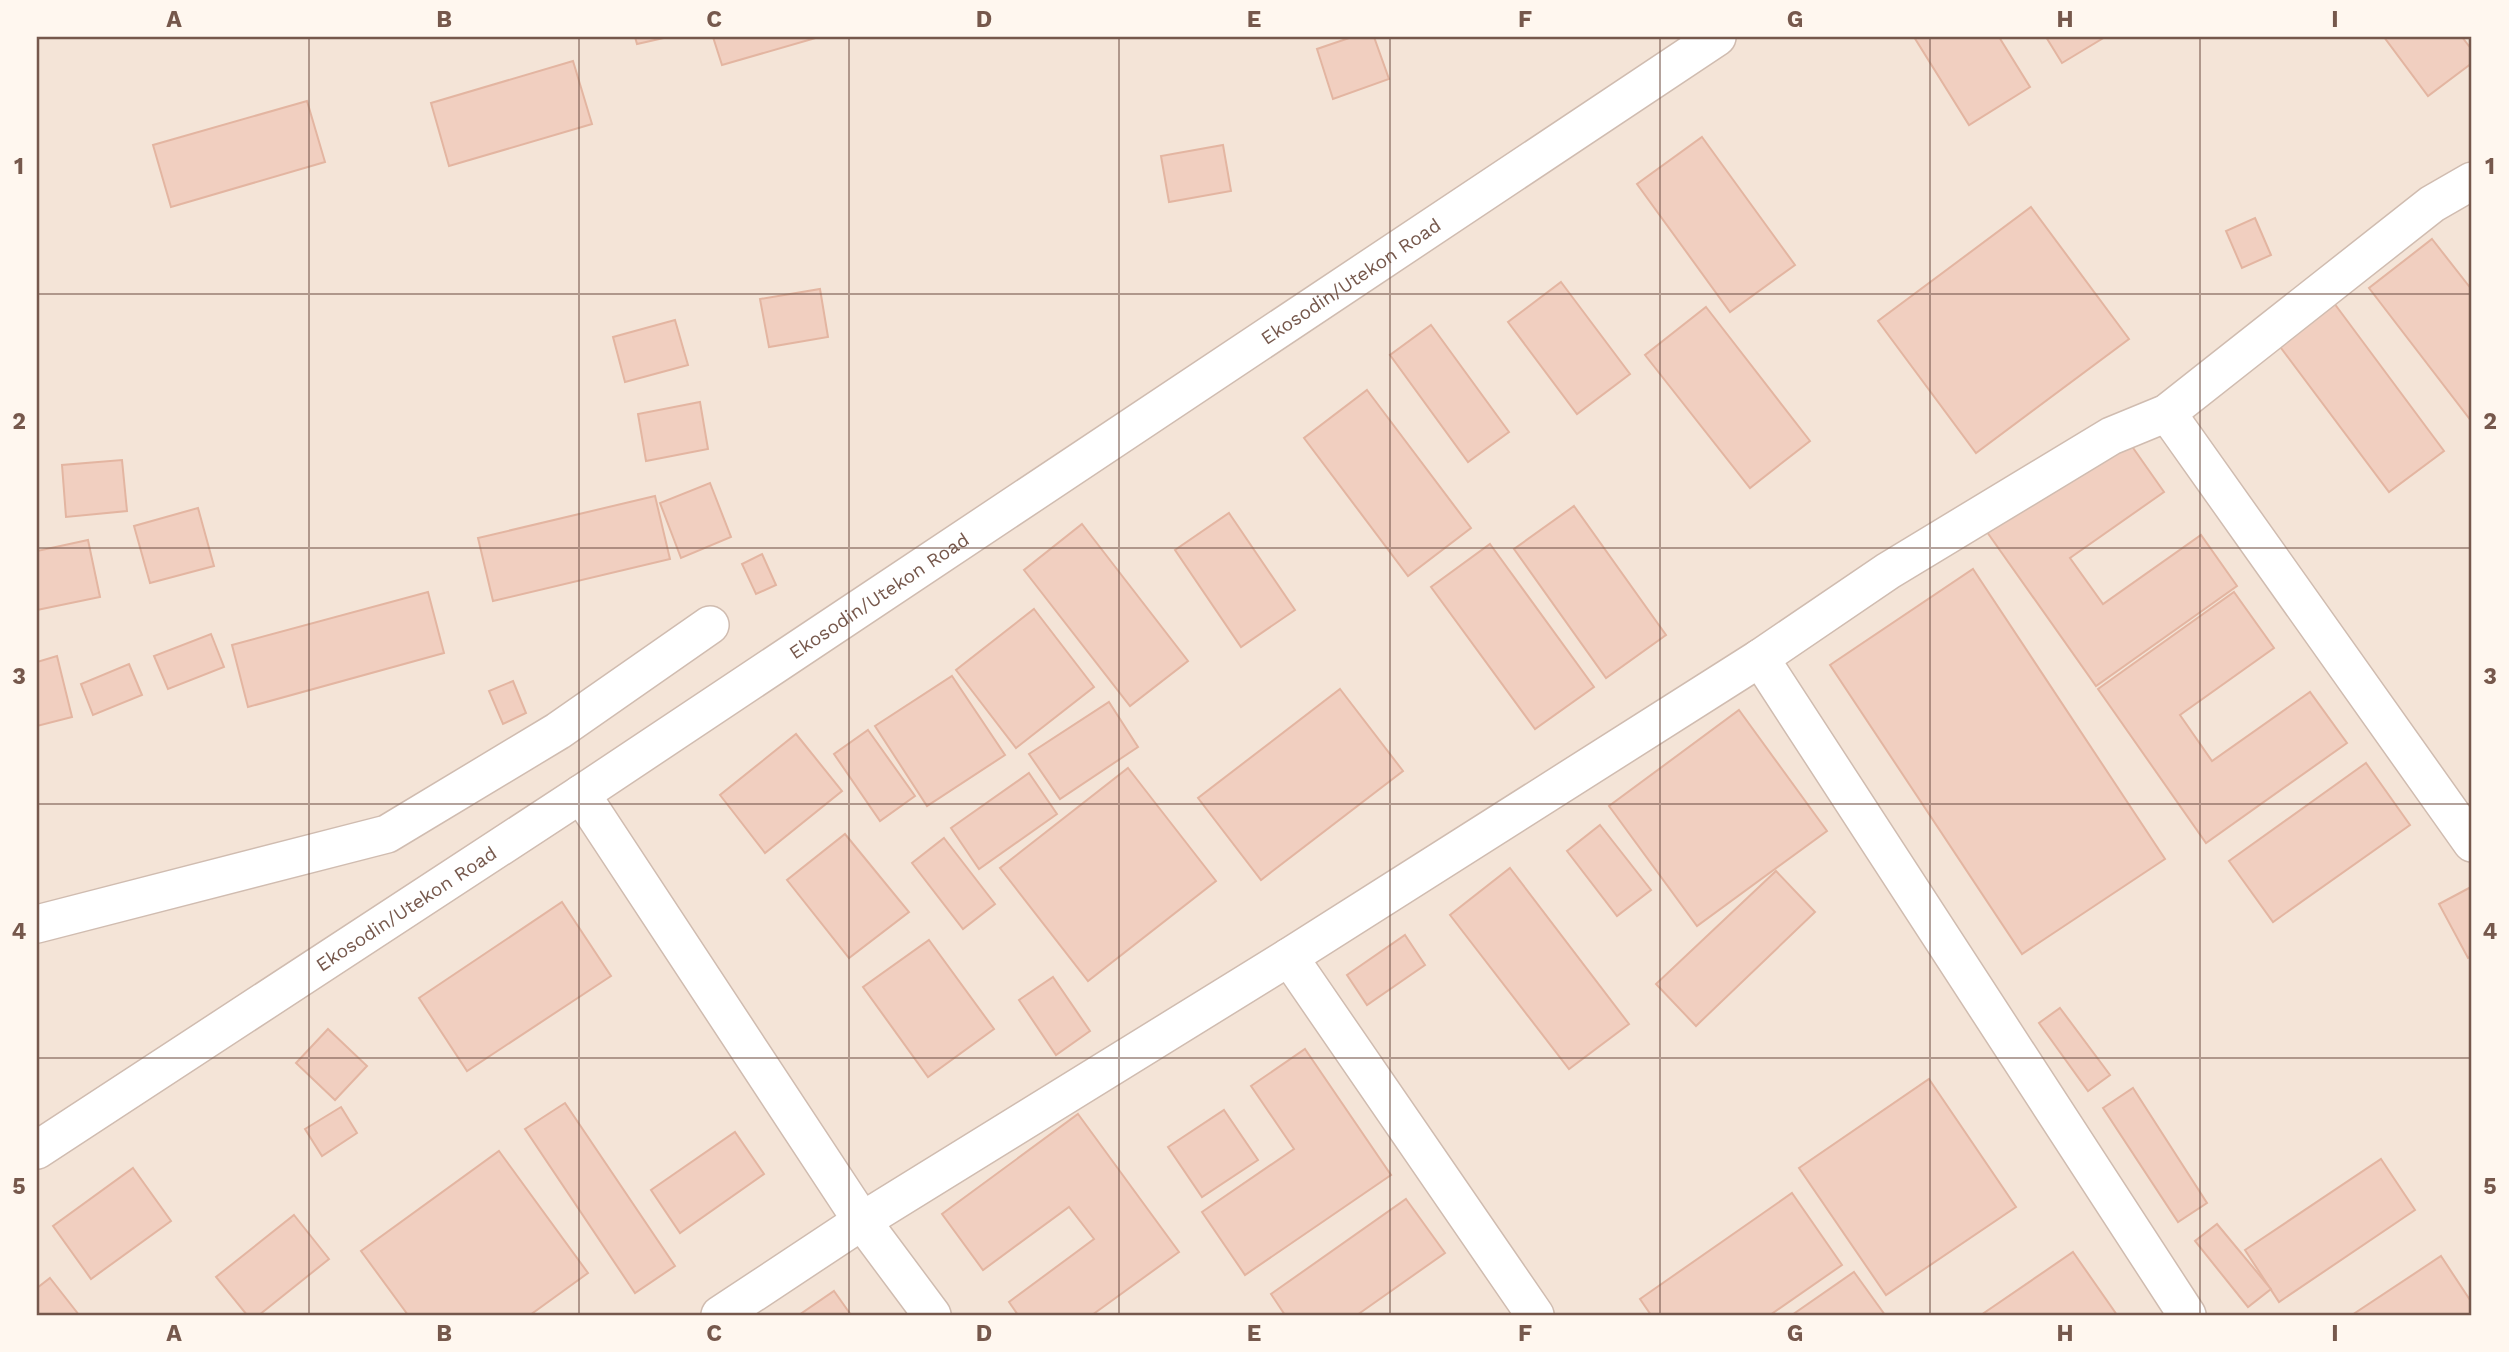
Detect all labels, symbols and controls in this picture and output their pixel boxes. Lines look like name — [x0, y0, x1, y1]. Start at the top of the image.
text: A — [166, 6, 182, 33]
text: B — [436, 6, 452, 33]
text: C — [706, 6, 722, 33]
text: D — [976, 6, 992, 33]
text: E — [1247, 6, 1261, 33]
text: F — [1518, 6, 1532, 33]
text: G — [1787, 6, 1803, 33]
text: H — [2056, 6, 2074, 33]
text: I — [2331, 6, 2339, 33]
text: 1 — [14, 153, 24, 180]
text: 1 — [2485, 153, 2495, 180]
street label: Ekosodin/Utekon Road — [1257, 213, 1445, 350]
text: 2 — [12, 408, 26, 435]
text: 2 — [2483, 408, 2497, 435]
street label: Ekosodin/Utekon Road — [785, 528, 973, 664]
text: 3 — [12, 663, 26, 690]
text: 3 — [2483, 663, 2497, 690]
street label: Ekosodin/Utekon Road — [312, 841, 501, 976]
text: 4 — [12, 918, 27, 945]
text: 4 — [2483, 918, 2498, 945]
text: 5 — [12, 1173, 26, 1200]
text: 5 — [2483, 1173, 2497, 1200]
text: A — [166, 1320, 182, 1347]
text: B — [436, 1320, 452, 1347]
text: C — [706, 1320, 722, 1347]
text: D — [976, 1320, 992, 1347]
text: E — [1247, 1320, 1261, 1347]
text: F — [1518, 1320, 1532, 1347]
text: G — [1787, 1320, 1803, 1347]
text: H — [2056, 1320, 2074, 1347]
text: I — [2331, 1320, 2339, 1347]

